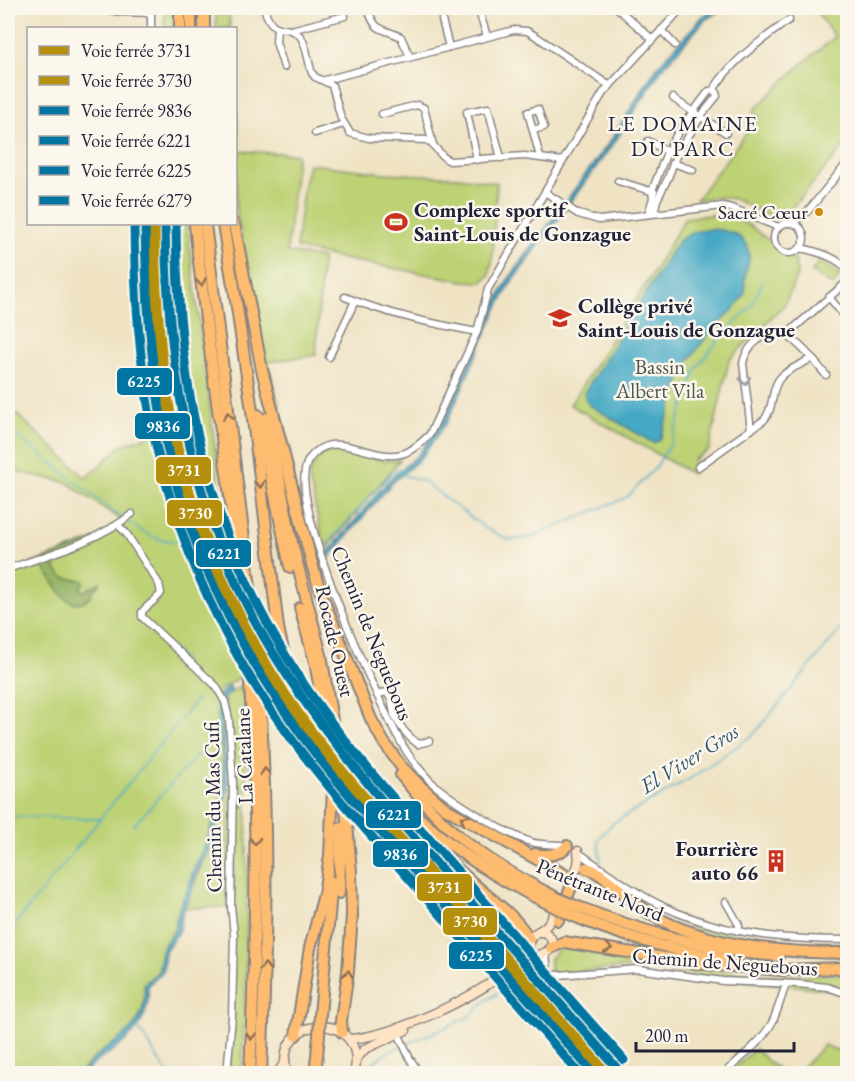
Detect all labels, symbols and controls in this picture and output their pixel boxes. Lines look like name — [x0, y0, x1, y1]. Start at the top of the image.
legend — [27, 27, 237, 225]
text: Voie ferrée 3731 — [81, 39, 192, 62]
text: Voie ferrée 3730 — [81, 69, 192, 92]
text: Voie ferrée 9836 — [81, 99, 192, 122]
district label: LE DOMAINE DU PARC — [608, 109, 758, 163]
text: Voie ferrée 6221 — [81, 129, 192, 152]
text: Voie ferrée 6225 — [81, 159, 192, 182]
text: Voie ferrée 6279 — [81, 189, 192, 212]
place label: Complexe sportif Saint-Louis de Gonzague — [414, 196, 631, 247]
place label: Sacré Cœur — [718, 199, 808, 225]
marker: Sacré Cœur — [813, 206, 825, 218]
sports icon: Complexe sportif Saint-Louis de Gonzague — [383, 209, 409, 235]
one-way arrow — [194, 277, 206, 286]
place label: Collège privé Saint-Louis de Gonzague — [578, 292, 795, 343]
school or university icon: Collège privé Saint-Louis de Gonzague — [547, 305, 573, 331]
park label: Bassin Albert Vila — [615, 353, 705, 404]
line badge: 6225 — [116, 367, 173, 396]
text: 6225 — [127, 371, 161, 392]
one-way arrow — [738, 376, 751, 385]
line badge: 9836 — [134, 412, 191, 440]
one-way arrow — [223, 412, 235, 421]
text: 9836 — [146, 416, 180, 437]
line badge: 3731 — [155, 456, 212, 485]
text: 3731 — [167, 460, 201, 481]
one-way arrow — [254, 479, 266, 488]
line badge: 3730 — [166, 499, 223, 527]
text: 3730 — [178, 503, 212, 524]
line badge: 6221 — [195, 539, 252, 568]
street label: Chemin de Neguebous — [325, 542, 420, 724]
text: 6221 — [207, 543, 241, 564]
street label: Rocade Ouest — [310, 582, 362, 700]
street label: La Catalane — [228, 708, 259, 804]
water label: El Viver Gros — [633, 716, 745, 801]
street label: Chemin du Mas Cufi — [198, 721, 227, 893]
one-way arrow — [258, 767, 271, 776]
line badge: 6221 — [365, 800, 422, 829]
text: 6221 — [377, 804, 411, 825]
one-way arrow — [460, 815, 470, 827]
place label: Fourrière auto 66 — [675, 835, 758, 886]
one-way arrow — [249, 836, 261, 845]
line badge: 9836 — [372, 840, 429, 868]
text: 9836 — [383, 844, 417, 865]
building icon: Fourrière auto 66 — [763, 848, 789, 874]
street label: Pénétrante Nord — [533, 852, 668, 927]
line badge: 3731 — [416, 873, 473, 902]
text: 3731 — [427, 877, 461, 898]
line badge: 3730 — [442, 907, 498, 936]
text: 3730 — [453, 911, 487, 932]
line badge: 6225 — [448, 941, 505, 970]
one-way arrow — [602, 941, 612, 954]
street label: Chemin de Neguebous — [631, 942, 819, 981]
text: 6225 — [459, 945, 493, 966]
one-way arrow — [258, 962, 271, 971]
one-way arrow — [341, 969, 354, 978]
scale bar — [636, 1015, 794, 1053]
text: 200 m — [645, 1024, 689, 1047]
one-way arrow — [245, 1031, 258, 1040]

